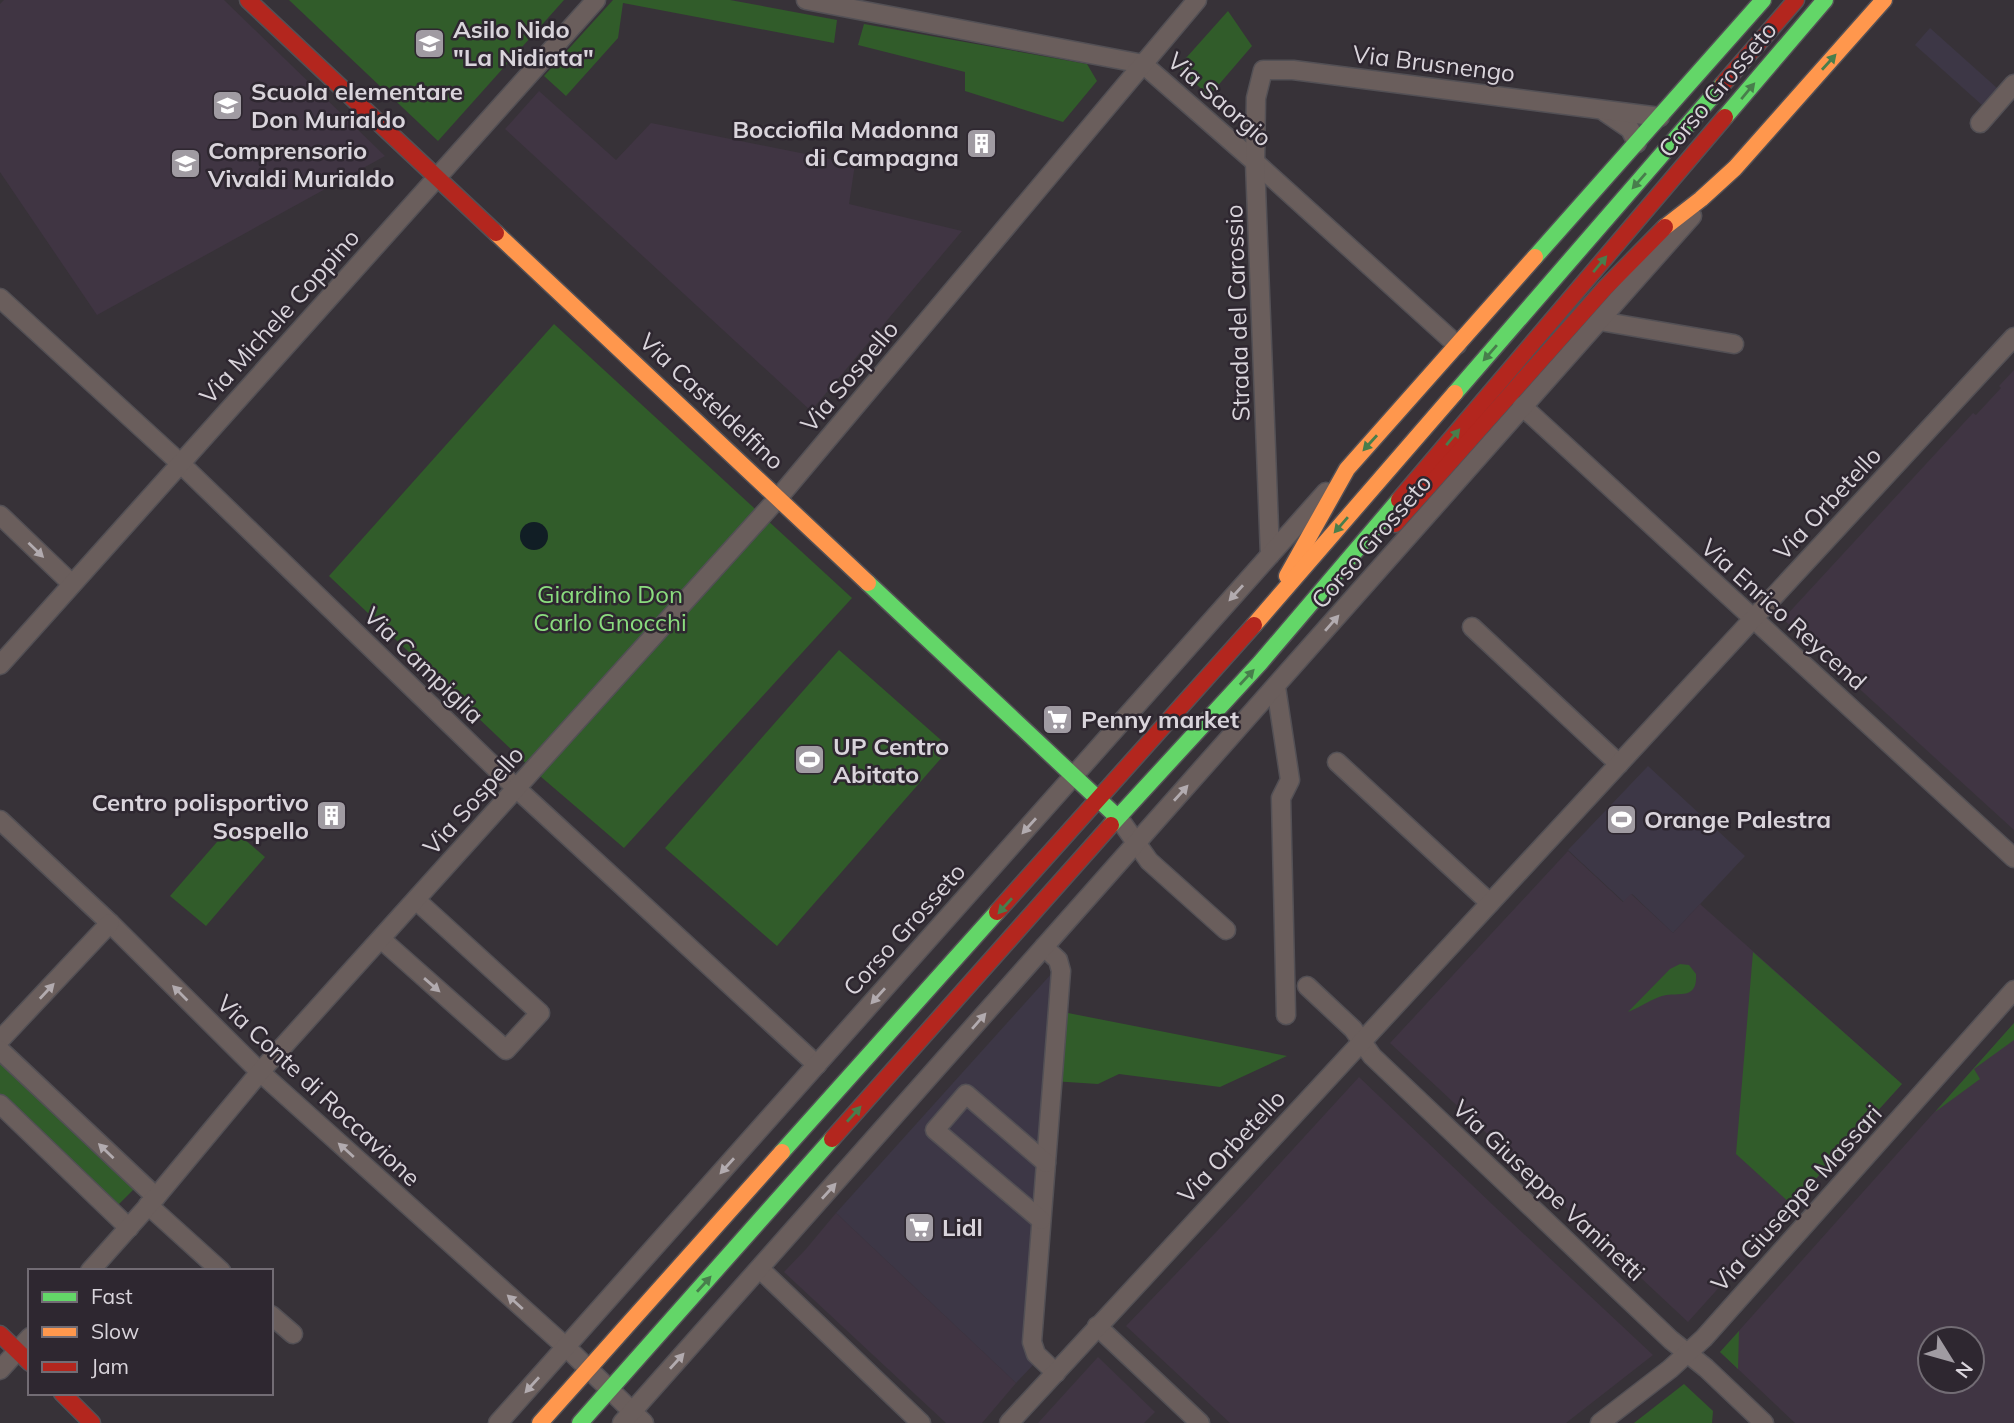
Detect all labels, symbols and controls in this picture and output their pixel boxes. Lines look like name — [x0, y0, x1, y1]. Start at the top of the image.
place label: Asilo Nido "La Nidiata" — [453, 14, 594, 72]
street label: Corso Grosseto — [1651, 15, 1783, 163]
school or university icon: Asilo Nido "La Nidiata" — [413, 26, 447, 60]
street label: Via Brusnengo — [1351, 38, 1517, 88]
street label: Via Saorgio — [1162, 45, 1278, 153]
one-way arrow — [1821, 53, 1837, 71]
place label: Scuola elementare Don Murialdo — [251, 76, 463, 134]
one-way arrow — [1740, 82, 1756, 100]
school or university icon: Scuola elementare Don Murialdo — [211, 88, 245, 122]
place label: Bocciofila Madonna di Campagna — [732, 114, 959, 172]
building icon: Bocciofila Madonna di Campagna — [965, 126, 999, 160]
place label: Comprensorio Vivaldi Murialdo — [207, 135, 394, 193]
school or university icon: Comprensorio Vivaldi Murialdo — [168, 147, 202, 181]
one-way arrow — [1631, 172, 1647, 190]
street label: Strada del Carossio — [1218, 204, 1256, 422]
street label: Via Michele Coppino — [193, 222, 365, 410]
one-way arrow — [1592, 256, 1607, 273]
street label: Via Sospello — [794, 314, 904, 438]
street label: Via Casteldelfino — [633, 326, 791, 476]
one-way arrow — [1482, 344, 1498, 362]
one-way arrow — [1445, 429, 1460, 446]
one-way arrow — [1362, 434, 1378, 452]
street label: Via Orbetello — [1767, 440, 1887, 566]
street label: Corso Grosseto — [1304, 468, 1438, 614]
one-way arrow — [1334, 516, 1349, 533]
street label: Via Enrico Reycend — [1695, 532, 1873, 696]
one-way arrow — [27, 541, 44, 557]
park label: Giardino Don Carlo Gnocchi — [533, 579, 687, 637]
one-way arrow — [1228, 584, 1244, 602]
street label: Via Campiglia — [358, 600, 490, 730]
one-way arrow — [1324, 614, 1340, 632]
one-way arrow — [1239, 669, 1255, 686]
supermarket icon: Penny market — [1041, 702, 1075, 736]
place label: Penny market — [1081, 704, 1239, 734]
place label: UP Centro Abitato — [833, 731, 949, 789]
street label: Via Sospello — [416, 739, 530, 861]
sports icon: UP Centro Abitato — [793, 743, 827, 777]
one-way arrow — [1173, 784, 1189, 802]
place label: Centro polisportivo Sospello — [91, 787, 309, 845]
building icon: Centro polisportivo Sospello — [315, 799, 349, 833]
sports icon: Orange Palestra — [1604, 802, 1638, 836]
place label: Orange Palestra — [1644, 804, 1831, 834]
one-way arrow — [1021, 817, 1037, 835]
street label: Corso Grosseto — [837, 856, 971, 1002]
one-way arrow — [997, 897, 1013, 914]
one-way arrow — [423, 976, 440, 992]
one-way arrow — [38, 983, 54, 1000]
one-way arrow — [172, 985, 188, 1001]
one-way arrow — [870, 987, 886, 1005]
street label: Via Conte di Roccavione — [211, 988, 427, 1192]
one-way arrow — [971, 1012, 986, 1029]
street label: Via Orbetello — [1171, 1083, 1291, 1209]
street label: Via Giuseppe Vaninetti — [1447, 1093, 1651, 1287]
street label: Via Giuseppe Massari — [1704, 1098, 1888, 1298]
one-way arrow — [846, 1105, 862, 1123]
one-way arrow — [97, 1142, 114, 1159]
one-way arrow — [337, 1142, 354, 1158]
one-way arrow — [719, 1157, 735, 1175]
one-way arrow — [821, 1182, 837, 1200]
supermarket icon: Lidl — [902, 1210, 936, 1244]
place label: Lidl — [942, 1212, 983, 1242]
legend — [28, 1269, 273, 1395]
one-way arrow — [695, 1276, 711, 1293]
text: Fast — [91, 1283, 133, 1309]
one-way arrow — [506, 1294, 524, 1310]
text: Slow — [91, 1318, 139, 1344]
north arrow — [1916, 1325, 1986, 1395]
text: Jam — [91, 1353, 129, 1379]
one-way arrow — [669, 1353, 685, 1370]
text: N — [1951, 1357, 1978, 1383]
one-way arrow — [524, 1376, 540, 1394]

